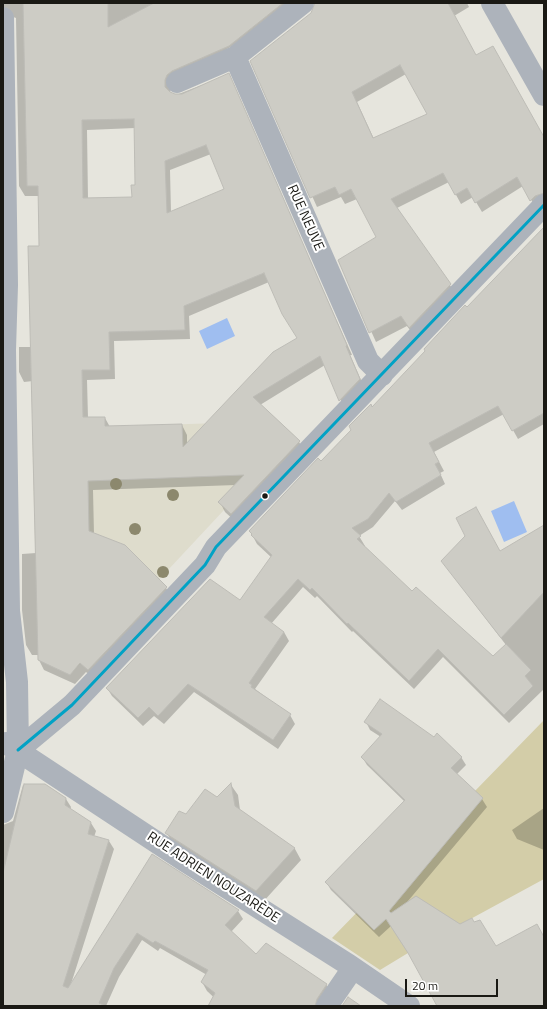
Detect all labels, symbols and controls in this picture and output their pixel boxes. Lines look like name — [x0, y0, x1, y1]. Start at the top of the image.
street label: RUE NEUVE — [283, 182, 327, 254]
unlabelled marker — [260, 491, 270, 501]
street label: RUE ADRIEN NOUZARÈDE — [143, 829, 283, 927]
scale bar — [407, 971, 500, 997]
text: 20 m — [412, 976, 438, 995]

